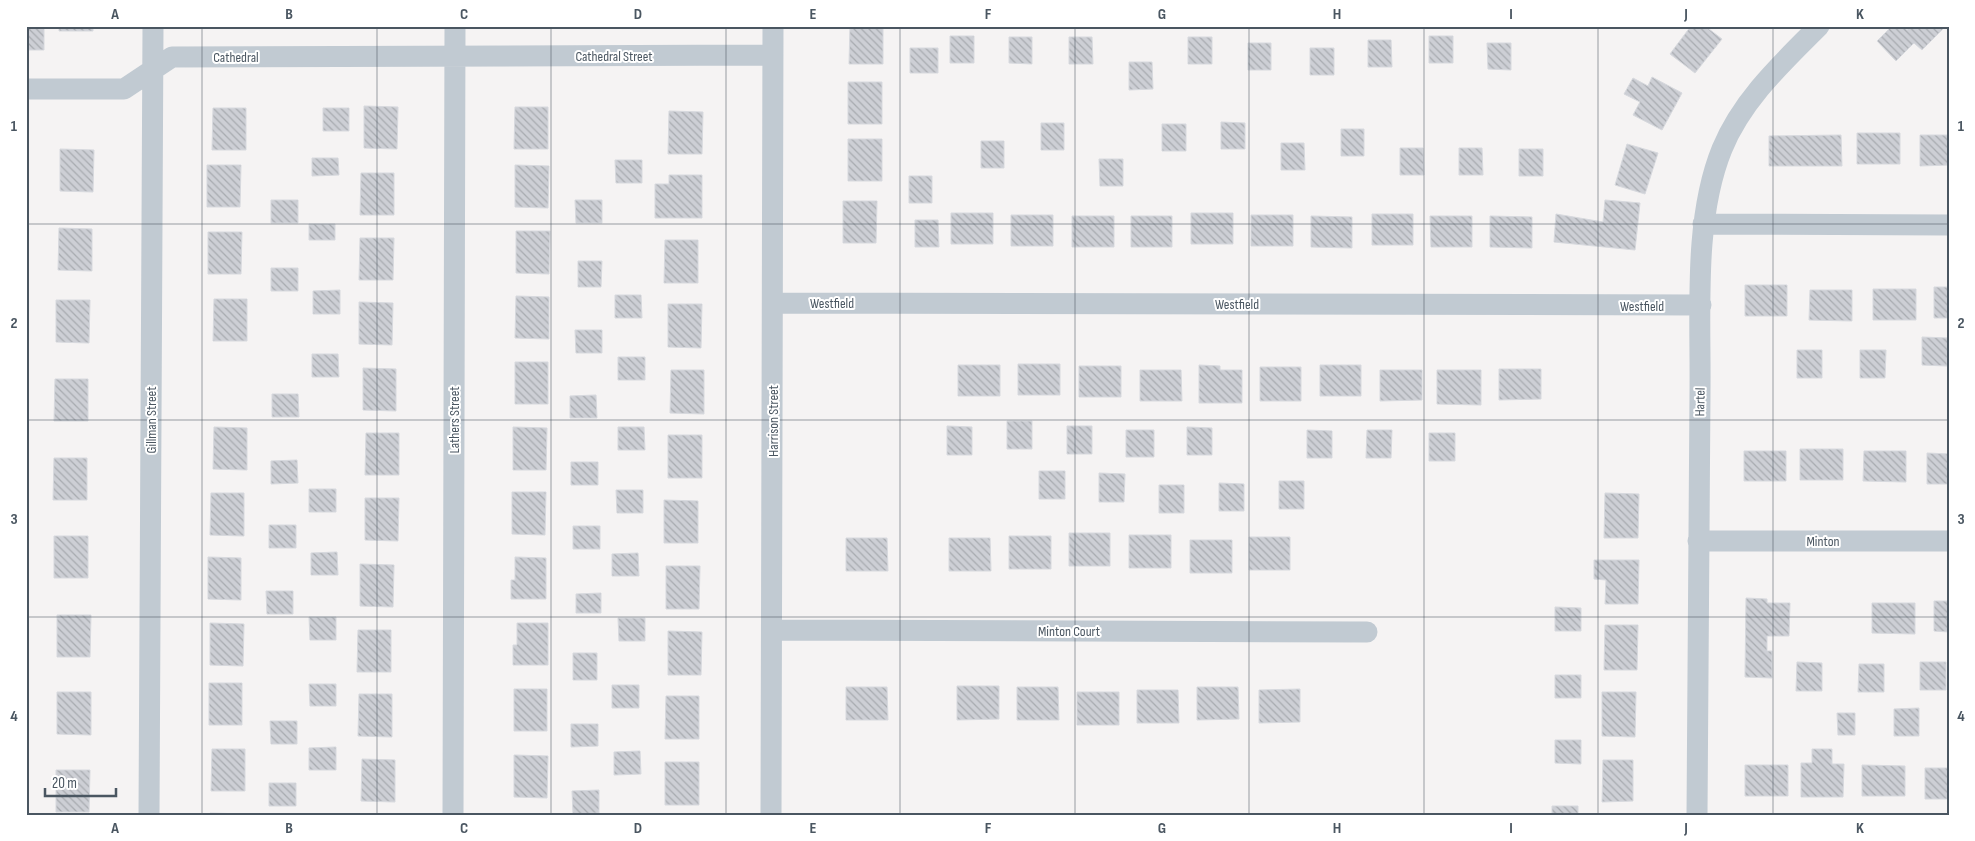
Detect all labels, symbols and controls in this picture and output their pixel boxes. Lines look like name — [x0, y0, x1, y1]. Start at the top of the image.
text: A — [110, 5, 119, 24]
text: B — [285, 5, 293, 24]
text: C — [460, 5, 468, 24]
text: D — [634, 5, 642, 24]
text: E — [810, 5, 817, 24]
text: F — [985, 5, 992, 24]
text: G — [1158, 5, 1166, 24]
text: H — [1333, 5, 1341, 24]
text: I — [1509, 5, 1513, 24]
text: J — [1683, 5, 1688, 24]
text: K — [1856, 5, 1864, 24]
street label: Cathedral Street — [575, 48, 653, 65]
street label: Cathedral — [213, 49, 259, 66]
text: 1 — [11, 117, 18, 136]
text: 1 — [1958, 117, 1965, 136]
street label: Westfield — [810, 295, 854, 312]
street label: Westfield — [1215, 296, 1259, 313]
street label: Westfield — [1620, 298, 1664, 315]
text: 2 — [10, 314, 18, 333]
text: 2 — [1957, 314, 1965, 333]
street label: Harrison Street — [765, 385, 782, 457]
street label: Lathers Street — [446, 386, 463, 454]
street label: Gillman Street — [143, 387, 160, 453]
street label: Hartel — [1691, 387, 1709, 417]
text: 3 — [10, 510, 18, 529]
text: 3 — [1957, 510, 1965, 529]
street label: Minton — [1807, 533, 1839, 550]
street label: Minton Court — [1038, 623, 1100, 640]
text: 4 — [10, 707, 18, 726]
text: 4 — [1957, 707, 1965, 726]
scale bar — [45, 766, 116, 798]
text: 20 m — [52, 774, 77, 793]
text: A — [110, 819, 119, 838]
text: B — [285, 819, 293, 838]
text: C — [460, 819, 468, 838]
text: D — [634, 819, 642, 838]
text: E — [810, 819, 817, 838]
text: F — [985, 819, 992, 838]
text: G — [1158, 819, 1166, 838]
text: H — [1333, 819, 1341, 838]
text: I — [1509, 819, 1513, 838]
text: J — [1683, 819, 1688, 838]
text: K — [1856, 819, 1864, 838]

